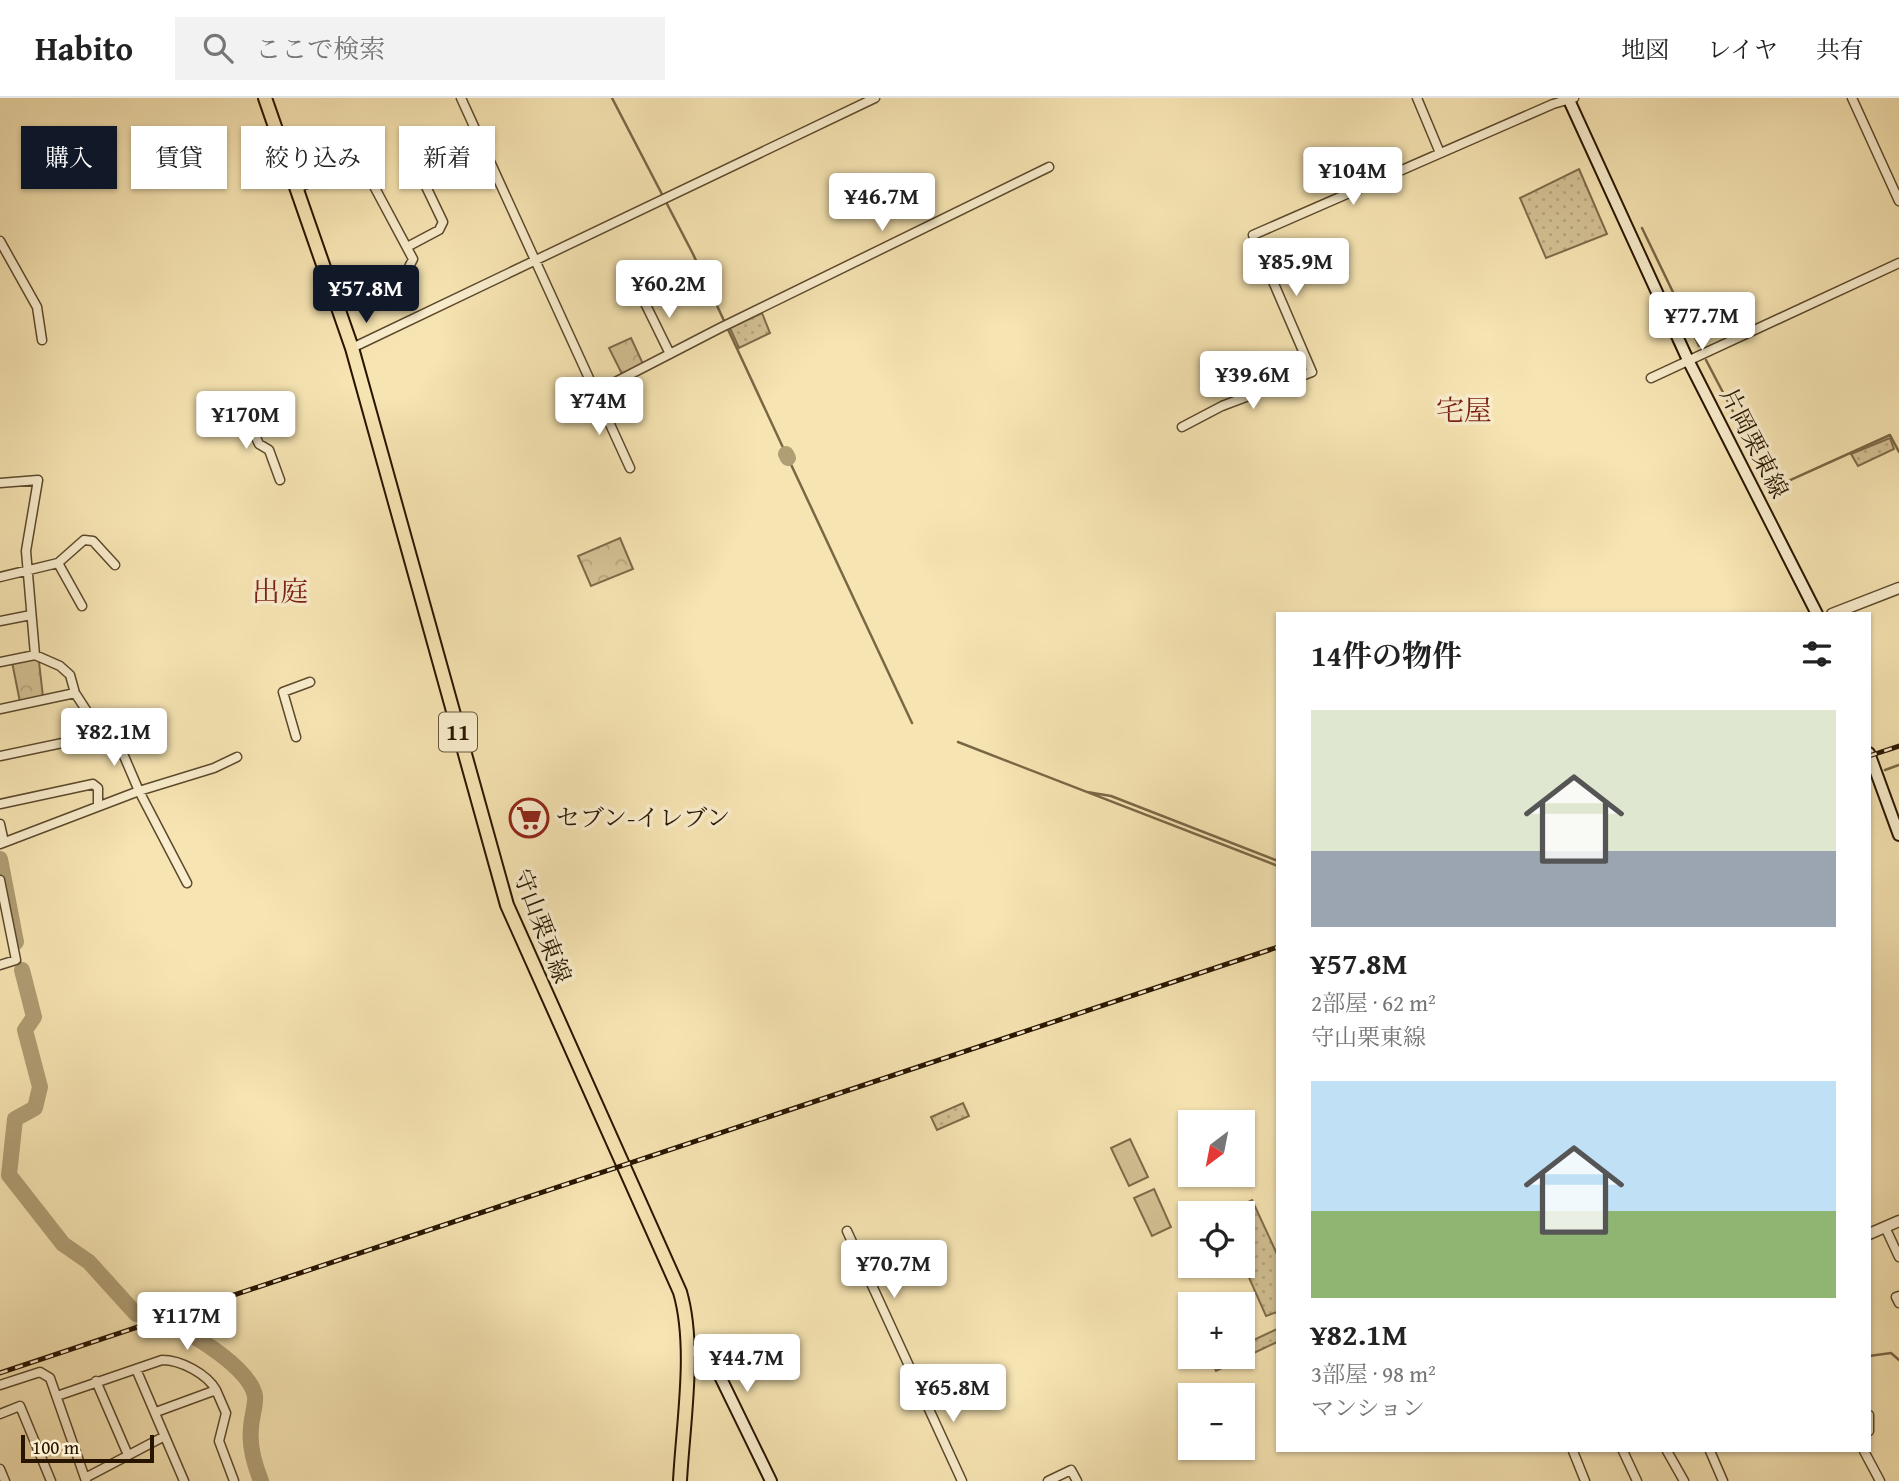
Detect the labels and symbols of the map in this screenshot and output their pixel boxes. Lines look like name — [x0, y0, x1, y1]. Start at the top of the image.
pin: ¥104M — [1304, 148, 1402, 207]
pin: ¥46.7M — [825, 174, 939, 233]
pin: ¥85.9M — [1239, 238, 1353, 298]
pin: ¥60.2M — [612, 260, 726, 320]
pin: ¥57.8M — [309, 266, 423, 325]
pin: ¥77.7M — [1645, 292, 1759, 352]
pin: ¥39.6M — [1196, 352, 1310, 411]
pin: ¥74M — [558, 378, 640, 437]
street label: 片岡栗東線 — [1712, 381, 1797, 504]
district label: 宅屋 — [1436, 389, 1492, 430]
pin: ¥170M — [197, 392, 295, 451]
district label: 出庭 — [252, 570, 308, 611]
pin: ¥82.1M — [57, 708, 171, 768]
road number: 11 — [439, 712, 477, 752]
supermarket icon: セブン-イレブン — [508, 797, 550, 839]
place label: セブン-イレブン — [556, 800, 730, 835]
street label: 守山栗東線 — [505, 864, 580, 988]
north arrow — [1178, 1110, 1255, 1186]
pin: ¥70.7M — [837, 1240, 951, 1300]
pin: ¥117M — [138, 1292, 236, 1352]
pin: ¥44.7M — [690, 1334, 804, 1394]
pin: ¥65.8M — [896, 1364, 1010, 1424]
scale bar — [21, 1432, 154, 1464]

